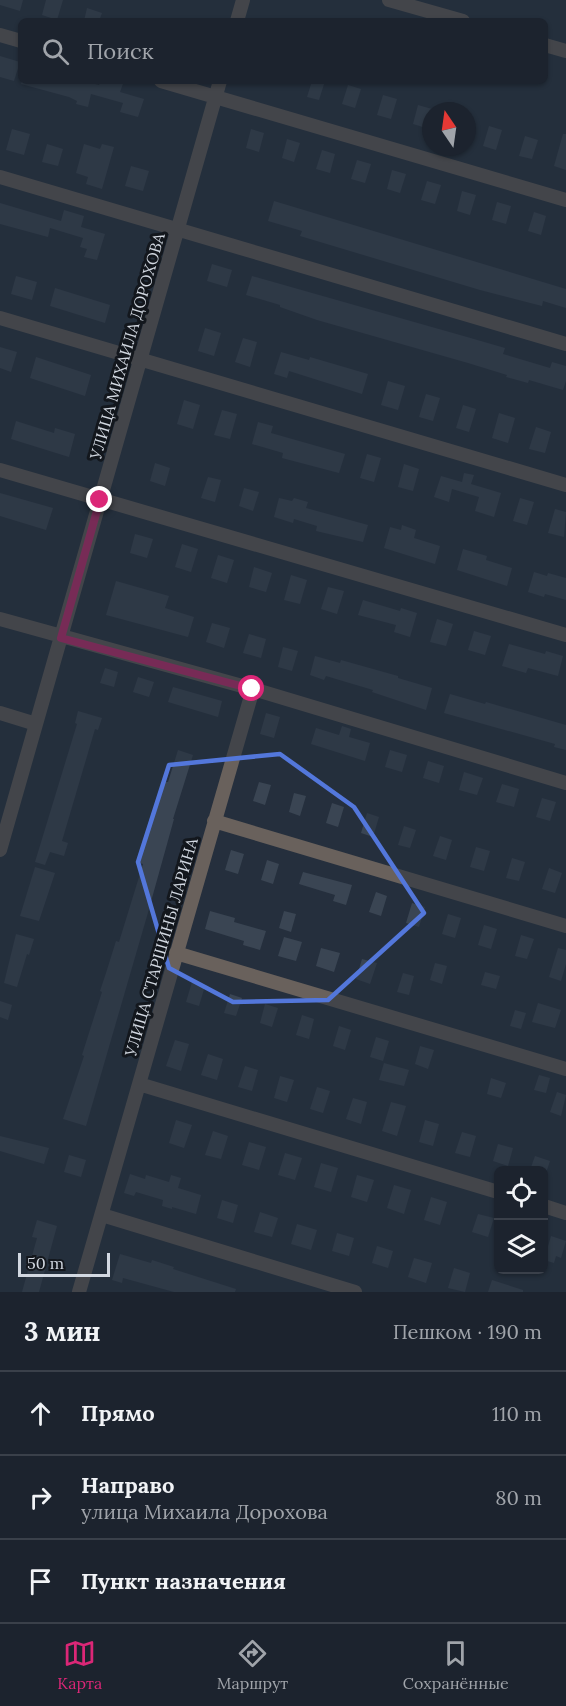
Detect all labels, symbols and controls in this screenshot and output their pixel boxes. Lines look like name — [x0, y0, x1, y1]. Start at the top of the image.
search box — [18, 18, 548, 84]
icon: search — [39, 35, 72, 68]
text: Поиск — [87, 37, 153, 65]
north arrow — [422, 102, 476, 156]
street label: УЛИЦА МИХАИЛА ДОРОХОВА — [85, 230, 169, 462]
route end — [86, 486, 112, 512]
route start — [238, 675, 264, 701]
street label: УЛИЦА СТАРШИНЫ ЛАРИНА — [120, 834, 202, 1060]
map controls — [494, 1166, 548, 1274]
button: locate — [494, 1166, 548, 1220]
button: layers — [494, 1220, 548, 1274]
scale bar — [18, 1250, 110, 1278]
text: 50 m — [27, 1253, 64, 1273]
text: 3 мин — [24, 1315, 101, 1348]
text: Пешком · 190 m — [393, 1319, 542, 1344]
icon: ahead — [24, 1397, 57, 1430]
text: Прямо — [81, 1399, 155, 1427]
text: 110 m — [492, 1401, 542, 1426]
text: Направо — [81, 1471, 175, 1499]
icon: right — [24, 1481, 57, 1514]
text: 80 m — [495, 1485, 542, 1510]
text: улица Михаила Дорохова — [81, 1499, 328, 1524]
icon: arrive — [24, 1565, 57, 1598]
text: Пункт назначения — [81, 1567, 286, 1595]
tab: Карта — [57, 1637, 102, 1693]
tab: Маршрут — [217, 1637, 288, 1693]
tab: Сохранённые — [403, 1637, 509, 1693]

